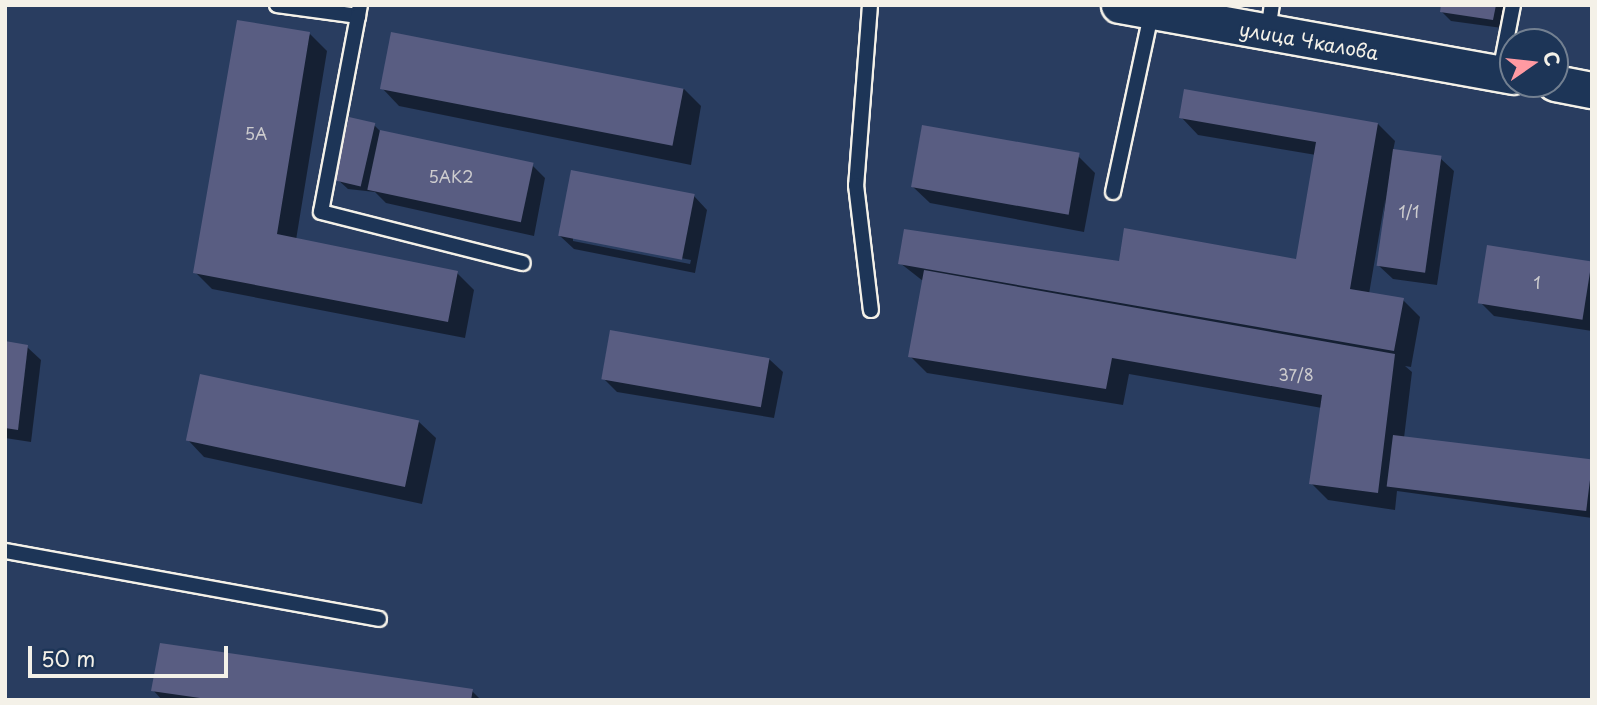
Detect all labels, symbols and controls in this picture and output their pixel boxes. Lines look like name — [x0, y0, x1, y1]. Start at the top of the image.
street label: улица Чкалова — [1237, 17, 1381, 65]
north arrow — [1499, 28, 1569, 98]
text: С — [1537, 48, 1568, 69]
house number: 5А — [245, 123, 267, 143]
house number: 5АК2 — [428, 166, 474, 186]
house number: 1/1 — [1399, 201, 1419, 221]
house number: 1 — [1533, 272, 1541, 292]
house number: 37/8 — [1278, 364, 1314, 384]
scale bar — [32, 632, 231, 676]
text: 50 m — [41, 642, 95, 674]

